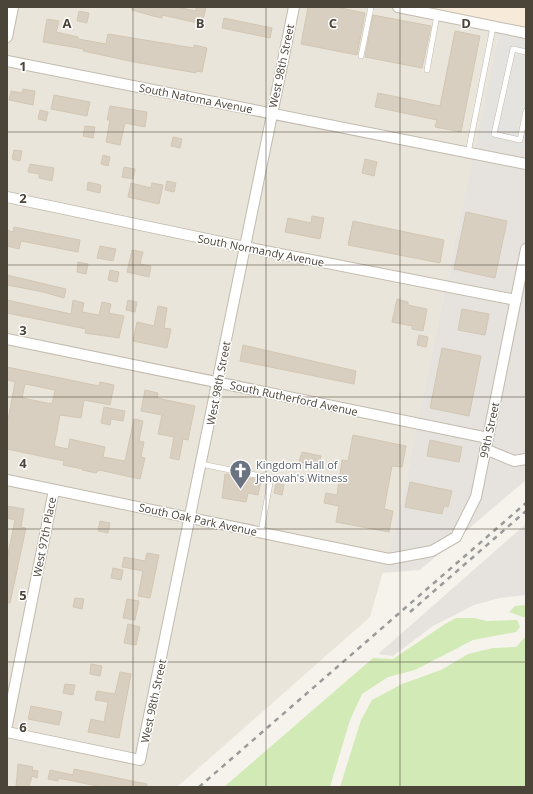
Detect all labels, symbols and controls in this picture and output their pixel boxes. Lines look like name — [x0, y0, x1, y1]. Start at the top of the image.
text: A — [63, 14, 72, 32]
text: B — [196, 14, 205, 32]
text: C — [329, 14, 337, 32]
text: D — [461, 14, 471, 32]
street label: West 98th Street — [265, 23, 297, 109]
text: 1 — [19, 57, 27, 75]
street label: South Natoma Avenue — [138, 80, 254, 116]
text: 2 — [19, 189, 27, 207]
street label: South Normandy Avenue — [196, 230, 326, 270]
text: 3 — [19, 321, 27, 339]
street label: West 98th Street — [203, 340, 234, 426]
street label: South Rutherford Avenue — [229, 377, 359, 419]
street label: 99th Street — [476, 401, 502, 459]
text: 4 — [19, 454, 27, 472]
church icon: Kingdom Hall of Jehovah's Witness — [228, 457, 254, 490]
place label: Kingdom Hall of Jehovah's Witness — [255, 457, 348, 485]
street label: West 97th Place — [29, 496, 59, 578]
street label: South Oak Park Avenue — [138, 499, 258, 539]
text: 5 — [19, 586, 27, 604]
street label: West 98th Street — [137, 658, 169, 744]
text: 6 — [19, 718, 27, 736]

